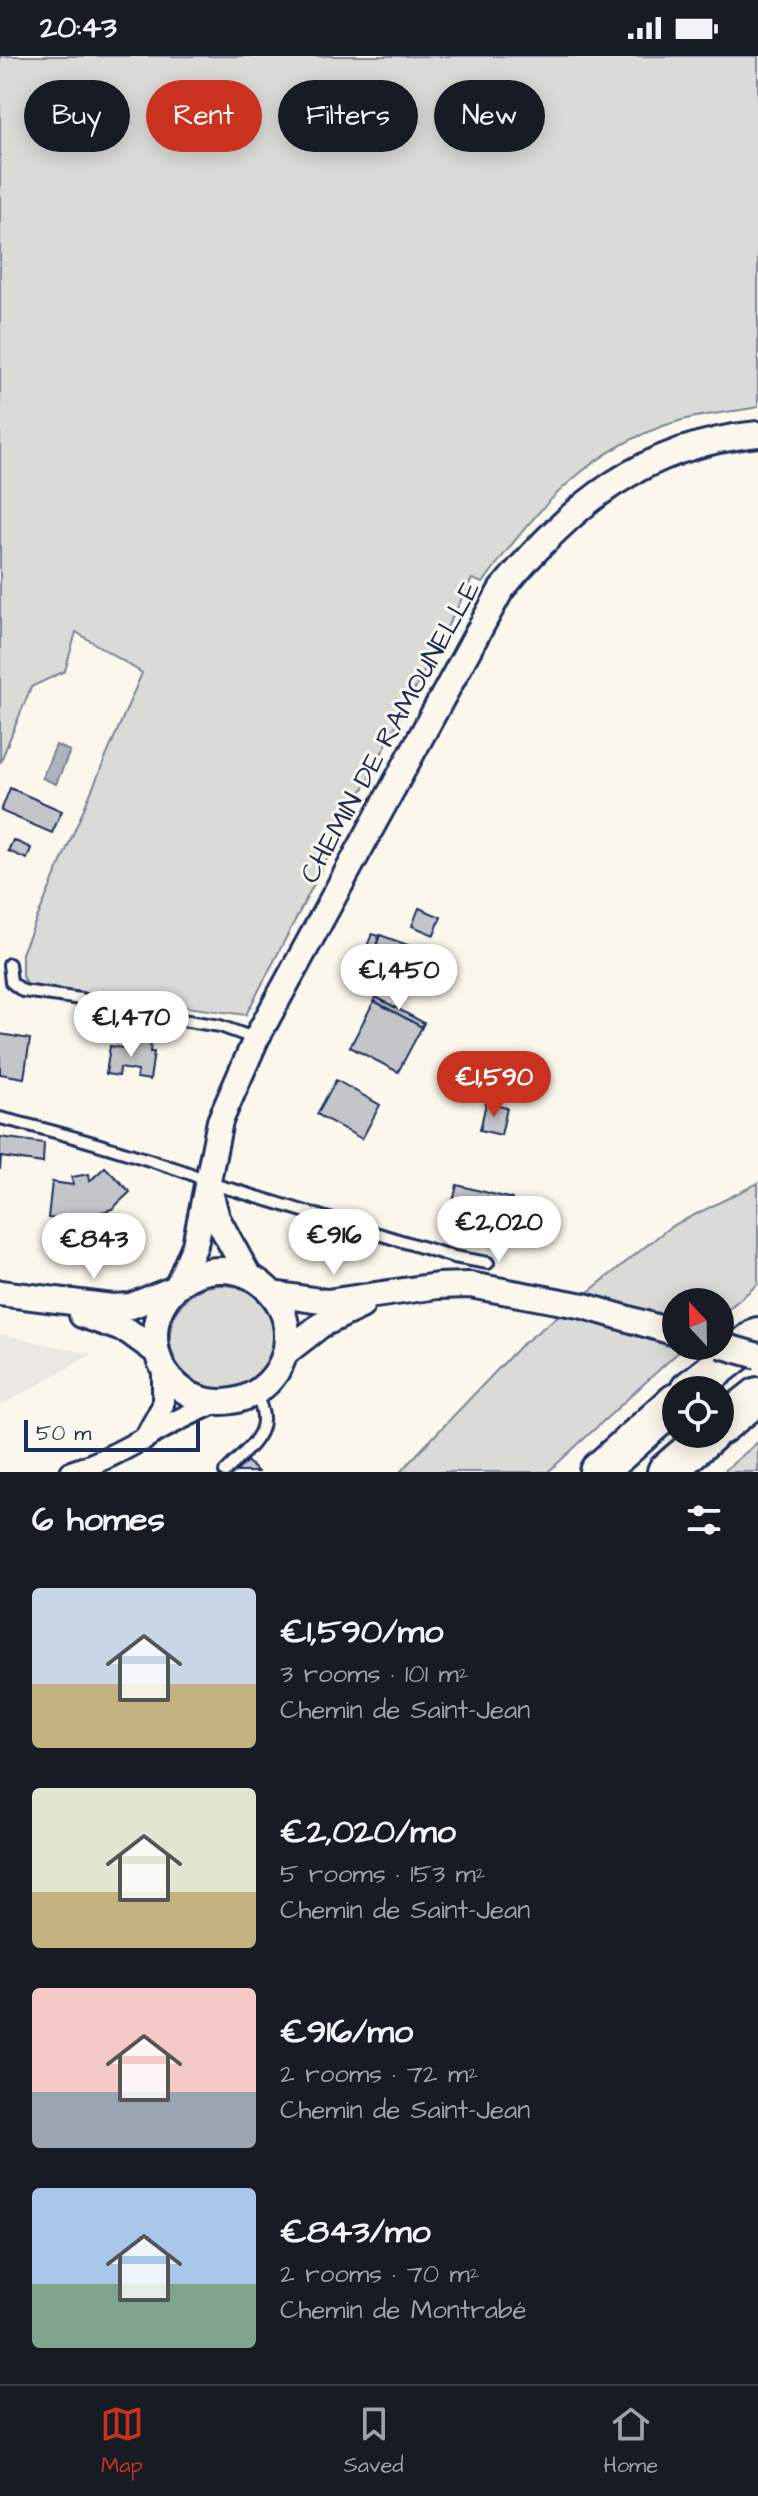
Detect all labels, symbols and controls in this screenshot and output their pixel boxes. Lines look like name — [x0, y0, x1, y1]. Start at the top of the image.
text: 20:43 — [40, 7, 117, 49]
chip: Buy — [24, 80, 130, 152]
chip: Rent — [146, 80, 262, 152]
chip: Filters — [278, 80, 418, 152]
chip: New — [434, 80, 545, 152]
street label: CHEMIN DE RAMOUNELLE — [290, 573, 490, 890]
pin: €1,450 — [334, 944, 464, 1012]
text: €1,450 — [358, 952, 440, 988]
pin: €1,470 — [66, 991, 196, 1059]
text: €1,470 — [92, 999, 170, 1035]
pin: €1,590 — [429, 1051, 559, 1119]
text: €1,590 — [455, 1059, 533, 1095]
pin: €2,020 — [434, 1196, 564, 1264]
text: €2,020 — [455, 1204, 543, 1240]
pin: €916 — [287, 1209, 381, 1277]
pin: €843 — [47, 1213, 141, 1281]
text: €916 — [306, 1217, 362, 1253]
text: €843 — [60, 1221, 128, 1257]
north arrow — [662, 1288, 734, 1360]
map controls — [662, 1288, 734, 1448]
button: locate — [662, 1376, 734, 1448]
scale bar — [24, 1416, 200, 1452]
text: 50 m — [36, 1418, 91, 1449]
text: 6 homes — [32, 1496, 165, 1544]
icon: filters — [682, 1498, 726, 1542]
text: €1,590/mo — [280, 1608, 443, 1656]
icon: home — [96, 1620, 192, 1716]
text: 3 rooms · 101 m² — [280, 1656, 468, 1692]
text: Chemin de Saint-Jean — [280, 1692, 530, 1728]
text: €2,020/mo — [280, 1808, 456, 1856]
icon: home — [96, 1820, 192, 1916]
text: 5 rooms · 153 m² — [280, 1856, 486, 1892]
text: Chemin de Saint-Jean — [280, 1892, 530, 1928]
text: €916/mo — [280, 2008, 413, 2056]
icon: home — [96, 2020, 192, 2116]
text: 2 rooms · 72 m² — [280, 2056, 478, 2092]
text: Chemin de Saint-Jean — [280, 2092, 530, 2128]
text: €843/mo — [280, 2208, 431, 2256]
icon: home — [96, 2220, 192, 2316]
text: 2 rooms · 70 m² — [280, 2256, 479, 2292]
text: Chemin de Montrabé — [280, 2292, 527, 2328]
tab: Map — [100, 2402, 144, 2481]
tab: Saved — [344, 2402, 404, 2481]
tab: Home — [603, 2402, 658, 2481]

